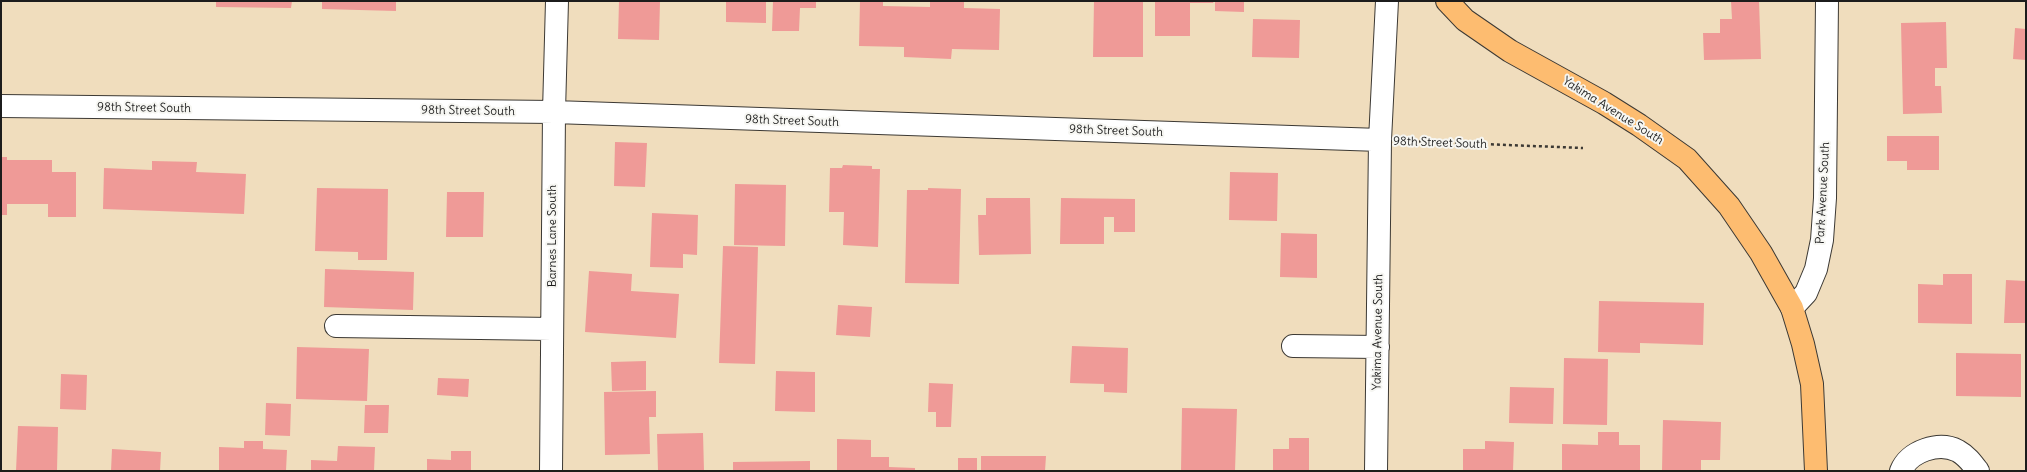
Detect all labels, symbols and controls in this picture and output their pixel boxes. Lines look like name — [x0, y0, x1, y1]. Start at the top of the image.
street label: Yakima Avenue South — [1560, 74, 1666, 148]
street label: 98th Street South — [97, 100, 191, 116]
street label: 98th Street South — [421, 103, 515, 119]
street label: 98th Street South — [745, 112, 839, 130]
street label: 98th Street South — [1069, 122, 1163, 140]
street label: 98th Street South — [1393, 134, 1487, 152]
street label: Park Avenue South — [1813, 142, 1833, 244]
street label: Barnes Lane South — [546, 185, 560, 287]
street label: Yakima Avenue South — [1370, 274, 1386, 390]

